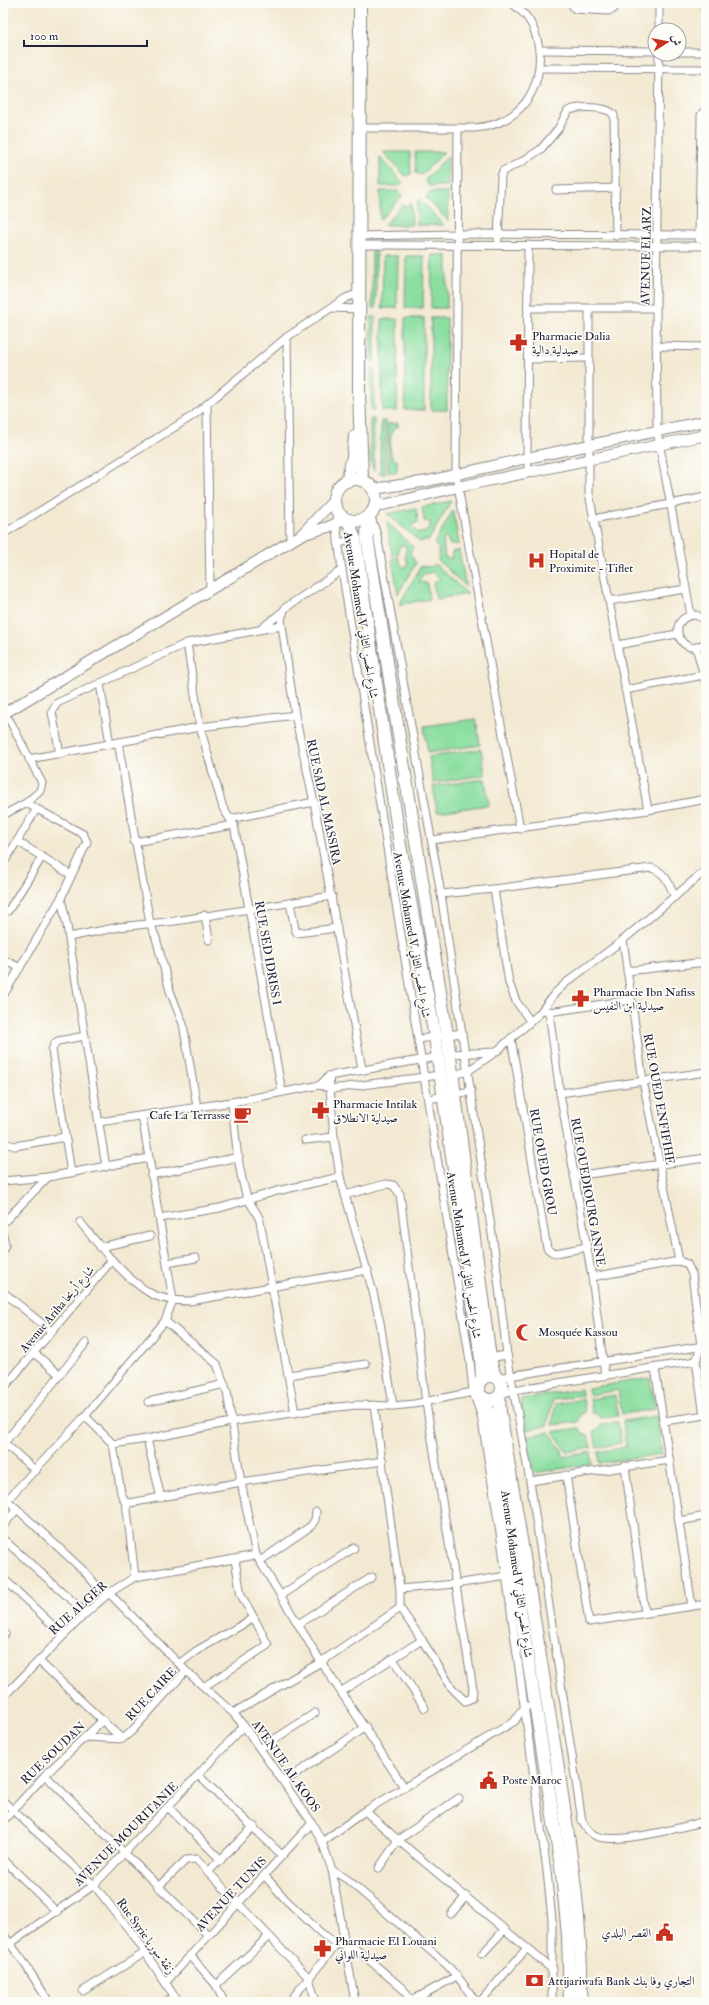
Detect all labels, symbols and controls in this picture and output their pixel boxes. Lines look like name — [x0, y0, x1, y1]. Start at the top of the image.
scale bar — [24, 22, 147, 48]
north arrow — [647, 22, 687, 62]
text: 100 m — [30, 29, 59, 44]
text: ش — [669, 34, 684, 47]
street label: AVENUE ELARZ — [638, 207, 655, 307]
place label: Pharmacie Dalia صيدلية دالية — [532, 329, 611, 358]
pharmacy icon: Pharmacie Dalia صيدلية دالية — [509, 333, 529, 353]
street label: Avenue Mohamed V شارع الحسن الثاني — [337, 530, 381, 700]
place label: Hopital de Proximite - Tiflet — [549, 547, 633, 576]
hospital icon: Hopital de Proximite - Tiflet — [526, 551, 546, 571]
street label: RUE SAD AL MASSIRA — [303, 738, 344, 867]
street label: Avenue Mohamed V شارع الحسن الثاني — [386, 850, 434, 1020]
street label: RUE SED IDRISS I — [251, 900, 284, 1007]
place label: Pharmacie Ibn Nafiss صيدلية ابن النفيس — [593, 985, 695, 1015]
pharmacy icon: Pharmacie Ibn Nafiss صيدلية ابن النفيس — [570, 989, 590, 1009]
street label: RUE OUED ENFIFIHE — [640, 1032, 677, 1166]
place label: Pharmacie Intilak صيدلية الانطلاق — [333, 1097, 418, 1126]
pharmacy icon: Pharmacie Intilak صيدلية الانطلاق — [310, 1101, 330, 1121]
cafe icon: Cafe La Terrasse — [233, 1105, 253, 1125]
street label: RUE OUED GROU — [526, 1107, 559, 1217]
place label: Cafe La Terrasse — [149, 1108, 230, 1123]
street label: RUE OUEDIOURG ANNE — [567, 1117, 608, 1268]
street label: Avenue Mohamed V شارع الحسن الثاني — [440, 1170, 484, 1340]
street label: Avenue Ariha شارع أريحا — [15, 1262, 100, 1358]
mosque icon: Mosquée Kassou — [515, 1322, 535, 1342]
place label: Mosquée Kassou — [538, 1325, 618, 1340]
street label: Avenue Mohamed V شارع الحسن الثاني — [494, 1488, 536, 1659]
street label: RUE ALGER — [46, 1578, 111, 1638]
street label: RUE CAIRE — [123, 1664, 180, 1724]
street label: AVENUE AL KOOS — [248, 1717, 323, 1815]
street label: RUE SOUDAN — [18, 1719, 89, 1788]
public building icon: Poste Maroc — [479, 1770, 499, 1790]
place label: Poste Maroc — [502, 1773, 562, 1788]
street label: AVENUE MOURITANIE — [70, 1779, 182, 1890]
street label: AVENUE TUNIS — [192, 1854, 270, 1936]
street label: Rue Syrie زنقة سوريا — [113, 1895, 178, 1977]
public building icon: القصر البلدي — [654, 1923, 674, 1943]
place label: القصر البلدي — [602, 1926, 651, 1943]
place label: Pharmacie El Louani صيدلية اللواني — [335, 1934, 437, 1965]
pharmacy icon: Pharmacie El Louani صيدلية اللواني — [312, 1938, 332, 1958]
bank icon: Attijariwafa Bank التجاري وفا بنك — [525, 1971, 545, 1991]
place label: Attijariwafa Bank التجاري وفا بنك — [547, 1974, 695, 1991]

